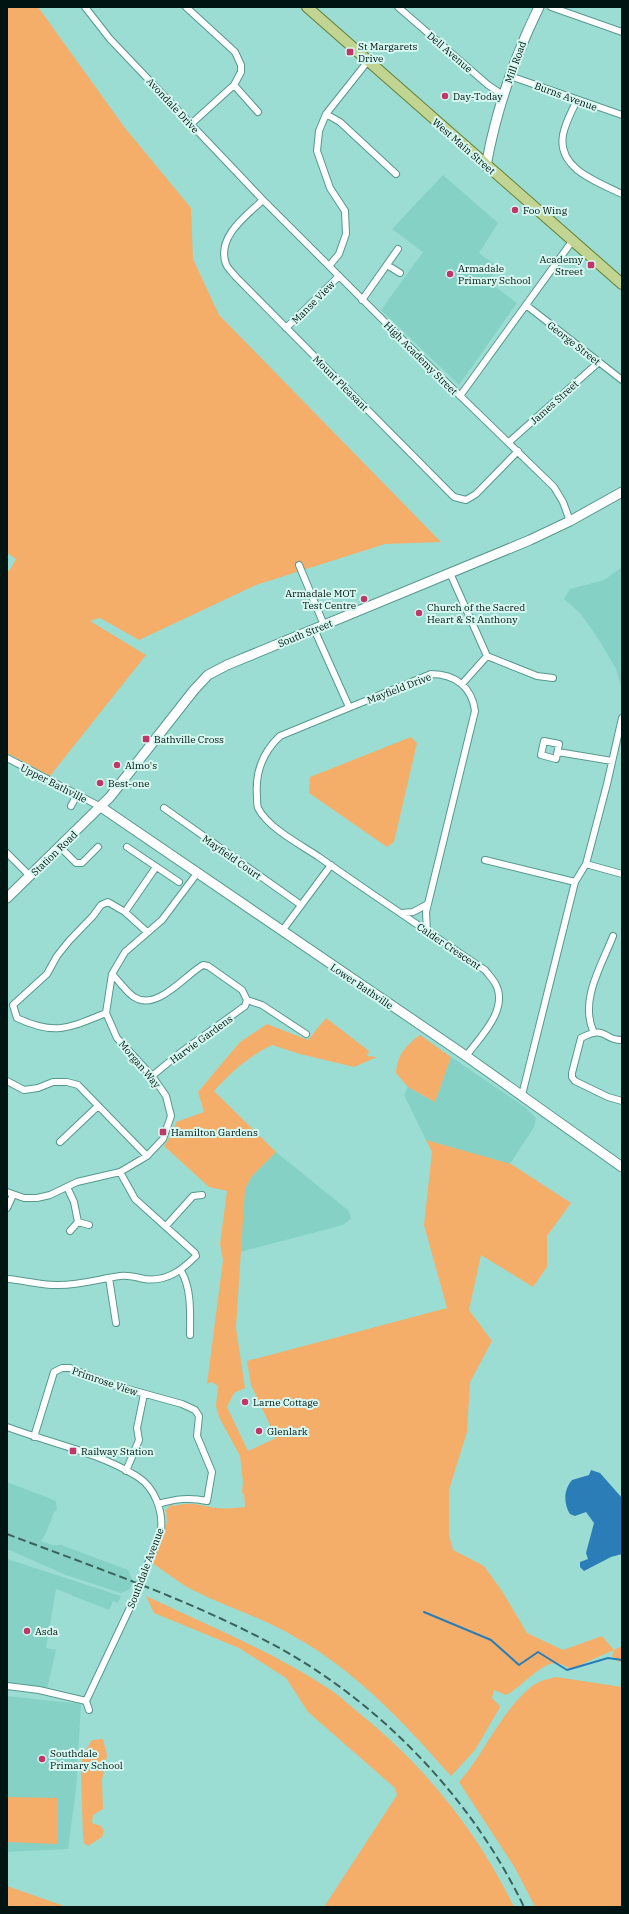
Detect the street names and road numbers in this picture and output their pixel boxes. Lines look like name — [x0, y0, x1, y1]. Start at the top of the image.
street label: Dell Avenue — [424, 29, 475, 76]
street label: Mill Road — [502, 39, 529, 85]
street label: Avondale Drive — [144, 75, 202, 136]
street label: Burns Avenue — [533, 79, 599, 114]
street label: West Main Street — [429, 115, 498, 178]
street label: Manse View — [289, 278, 338, 327]
street label: High Academy Street — [381, 319, 461, 398]
street label: George Street — [545, 319, 603, 368]
street label: Mount Pleasant — [310, 353, 371, 414]
street label: James Street — [528, 377, 581, 427]
street label: South Street — [276, 616, 335, 650]
street label: Mayfield Drive — [365, 670, 433, 707]
street label: Upper Bathville — [18, 761, 89, 806]
street label: Station Road — [28, 828, 80, 879]
street label: Mayfield Court — [200, 832, 264, 883]
street label: Calder Crescent — [414, 920, 484, 973]
street label: Lower Bathville — [328, 961, 396, 1012]
street label: Harvie Gardens — [167, 1012, 235, 1066]
street label: Morgan Way — [116, 1038, 164, 1091]
street label: Primrose View — [70, 1364, 140, 1399]
street label: Southdale Avenue — [124, 1526, 167, 1610]

